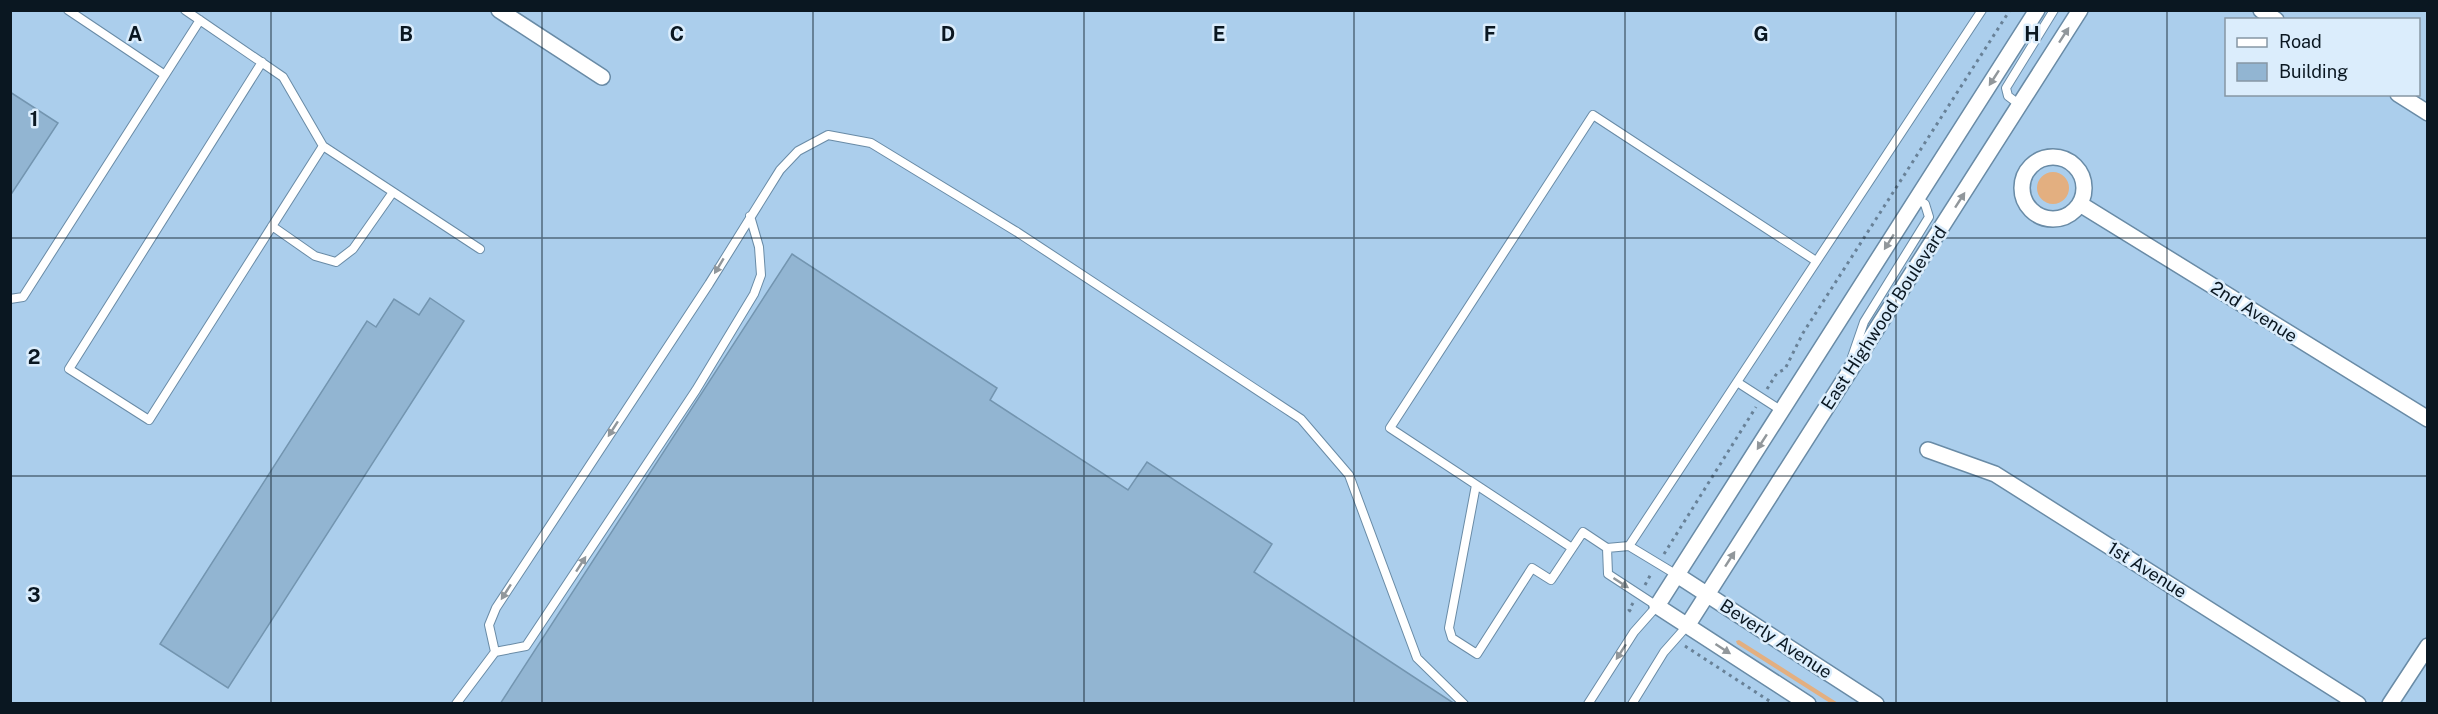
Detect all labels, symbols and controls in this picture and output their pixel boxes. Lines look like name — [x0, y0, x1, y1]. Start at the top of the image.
legend — [2225, 18, 2420, 96]
text: A — [128, 22, 142, 46]
text: B — [399, 22, 413, 46]
text: C — [670, 22, 684, 46]
text: D — [941, 22, 955, 46]
text: E — [1213, 22, 1225, 46]
text: F — [1484, 22, 1496, 46]
text: G — [1753, 22, 1769, 46]
text: H — [2024, 22, 2040, 46]
one-way arrow — [2059, 27, 2070, 43]
text: Road — [2279, 31, 2322, 52]
text: Building — [2279, 61, 2348, 82]
one-way arrow — [1988, 69, 2000, 85]
text: 1 — [30, 107, 38, 131]
one-way arrow — [1954, 192, 1965, 208]
street label: East Highwood Boulevard — [1816, 222, 1951, 413]
one-way arrow — [1884, 234, 1895, 250]
one-way arrow — [714, 258, 725, 274]
street label: 2nd Avenue — [2207, 277, 2301, 346]
text: 2 — [28, 345, 40, 369]
one-way arrow — [607, 421, 618, 437]
one-way arrow — [1756, 434, 1767, 450]
street label: 1st Avenue — [2104, 537, 2191, 602]
one-way arrow — [1725, 551, 1736, 567]
one-way arrow — [575, 557, 587, 573]
one-way arrow — [1613, 577, 1629, 589]
text: 3 — [27, 583, 41, 607]
one-way arrow — [501, 584, 512, 601]
street label: Beverly Avenue — [1716, 595, 1836, 683]
one-way arrow — [1715, 643, 1731, 655]
one-way arrow — [1616, 644, 1627, 660]

